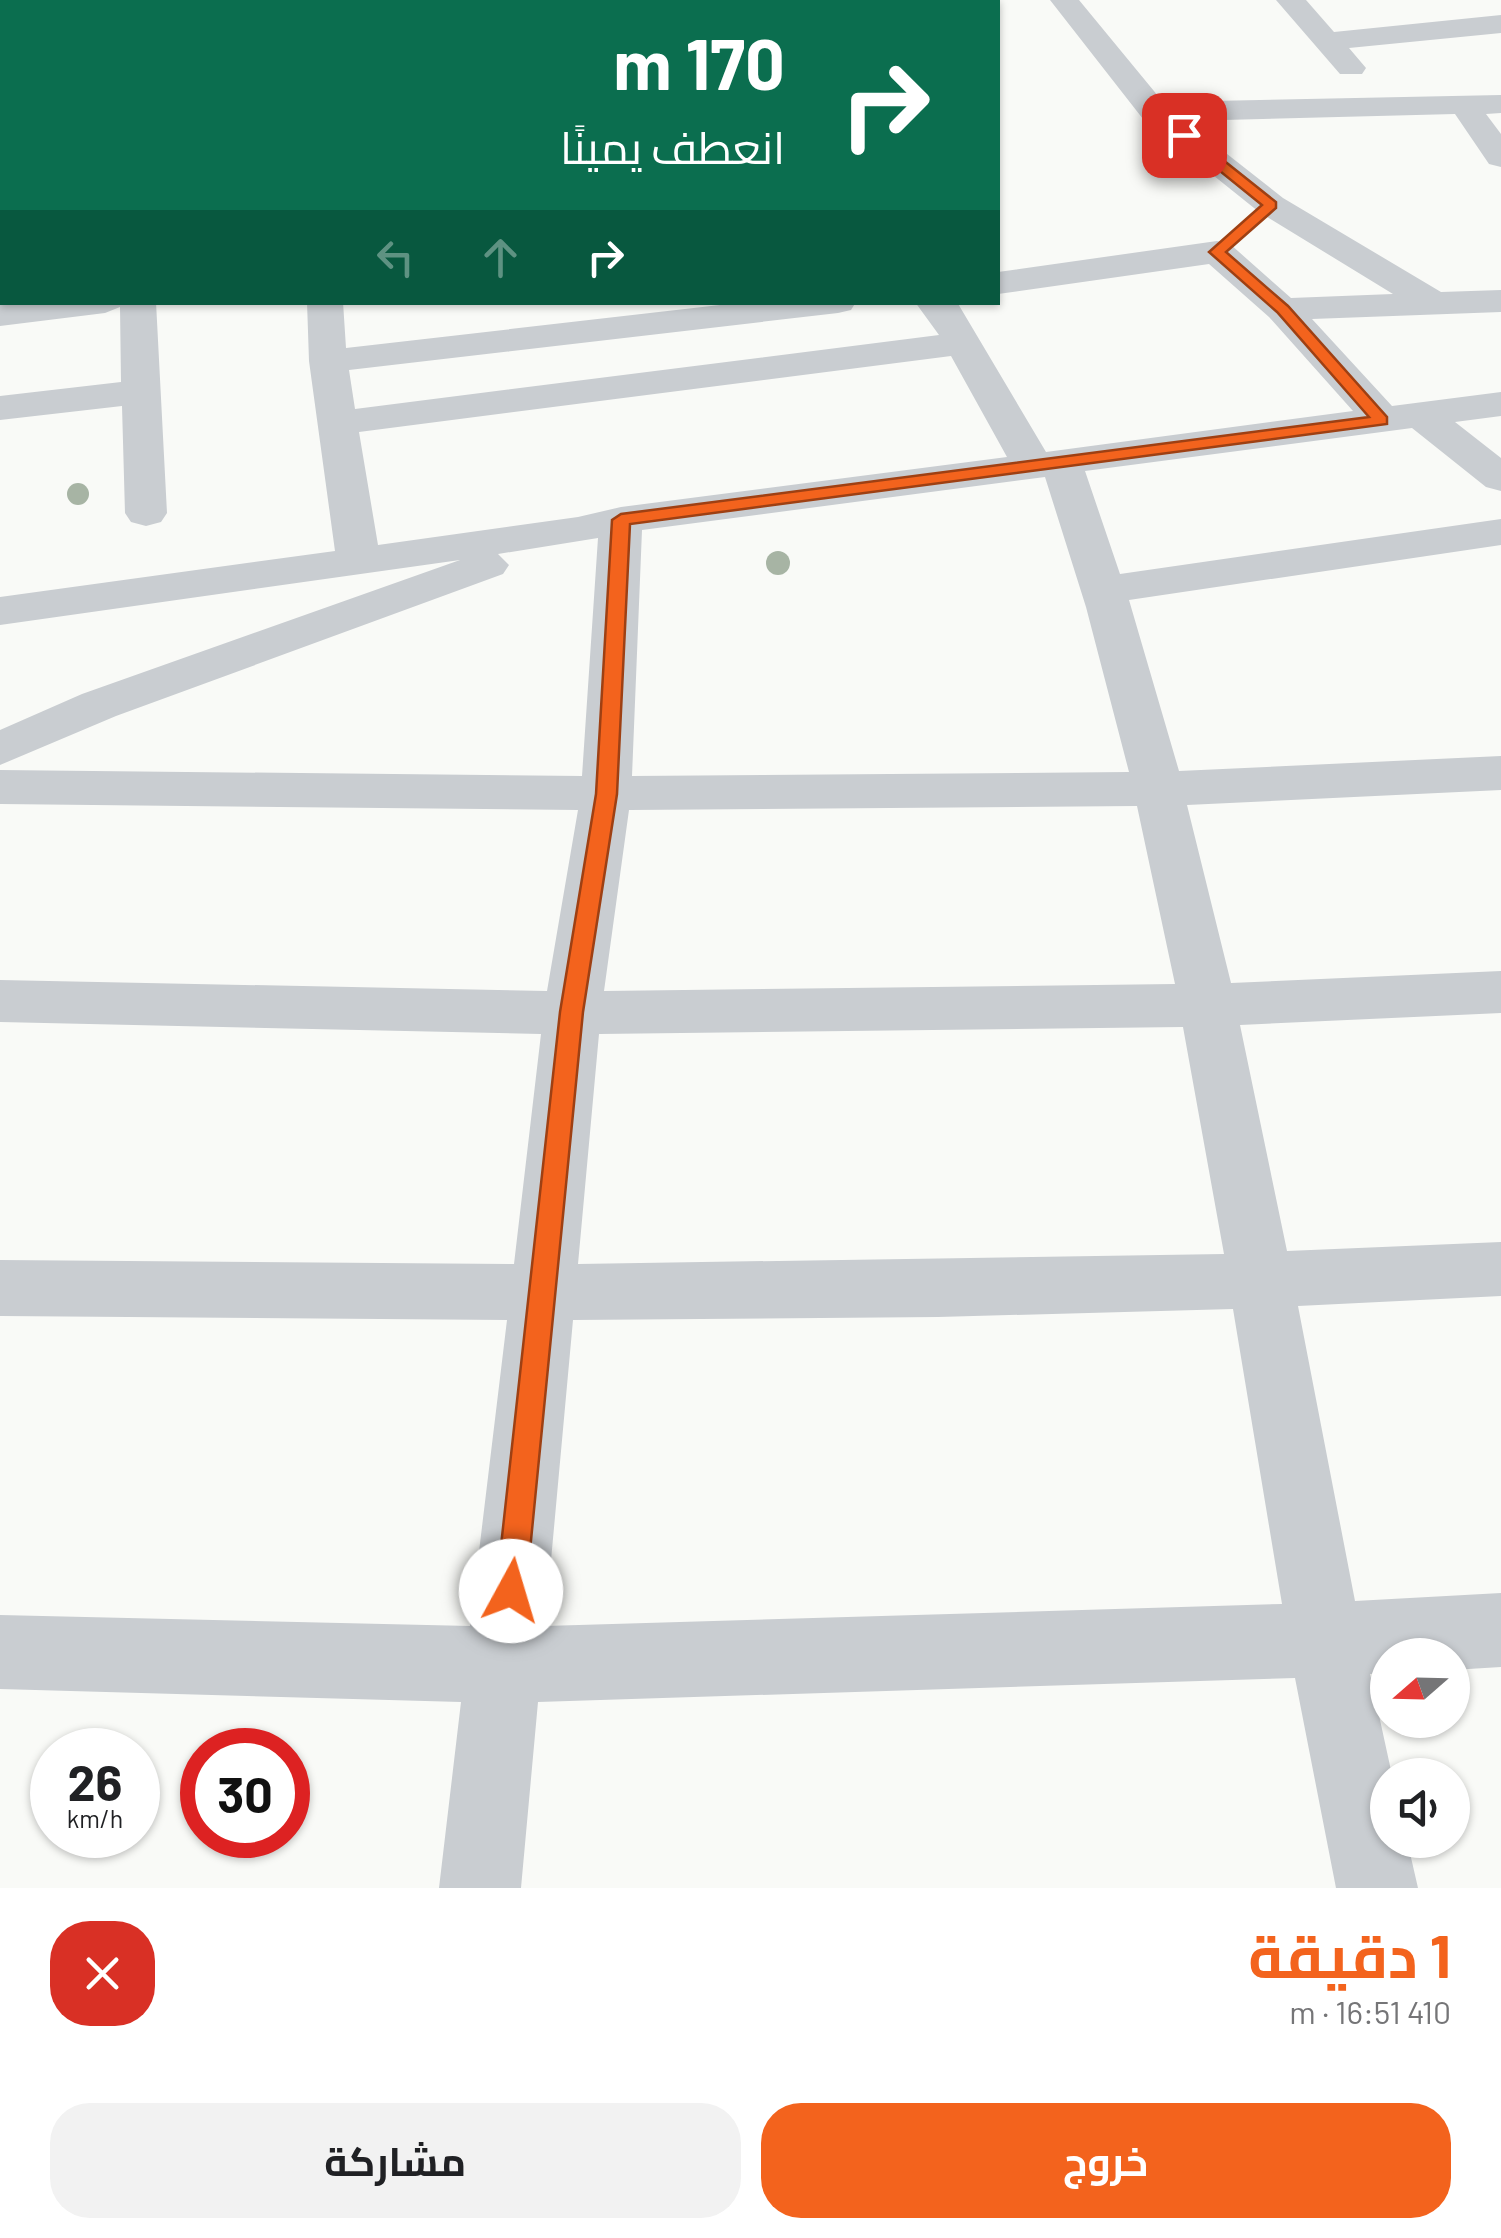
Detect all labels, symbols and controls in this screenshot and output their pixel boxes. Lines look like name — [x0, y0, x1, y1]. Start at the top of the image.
text: 170 m — [613, 20, 785, 104]
icon: right — [820, 40, 950, 170]
pin — [1142, 93, 1227, 178]
icon: arrive — [1157, 108, 1212, 163]
text: انعطف يمينًا — [560, 119, 785, 173]
icon: left — [368, 230, 423, 285]
icon: ahead — [473, 230, 528, 285]
icon: right — [578, 230, 633, 285]
position arrow — [459, 1539, 563, 1643]
north arrow — [1370, 1638, 1470, 1738]
map controls — [1370, 1638, 1470, 1858]
speed limit sign: 30 — [180, 1728, 310, 1858]
text: 26 — [68, 1751, 122, 1811]
button: sound — [1370, 1758, 1470, 1858]
text: km/h — [67, 1803, 123, 1833]
text: 1 دقيقة — [1248, 1918, 1451, 1990]
button: close — [50, 1921, 155, 2026]
text: 410 m · 16:51 — [1289, 1992, 1451, 2030]
button: مشاركة — [50, 2103, 741, 2218]
button: خروج — [761, 2103, 1451, 2218]

